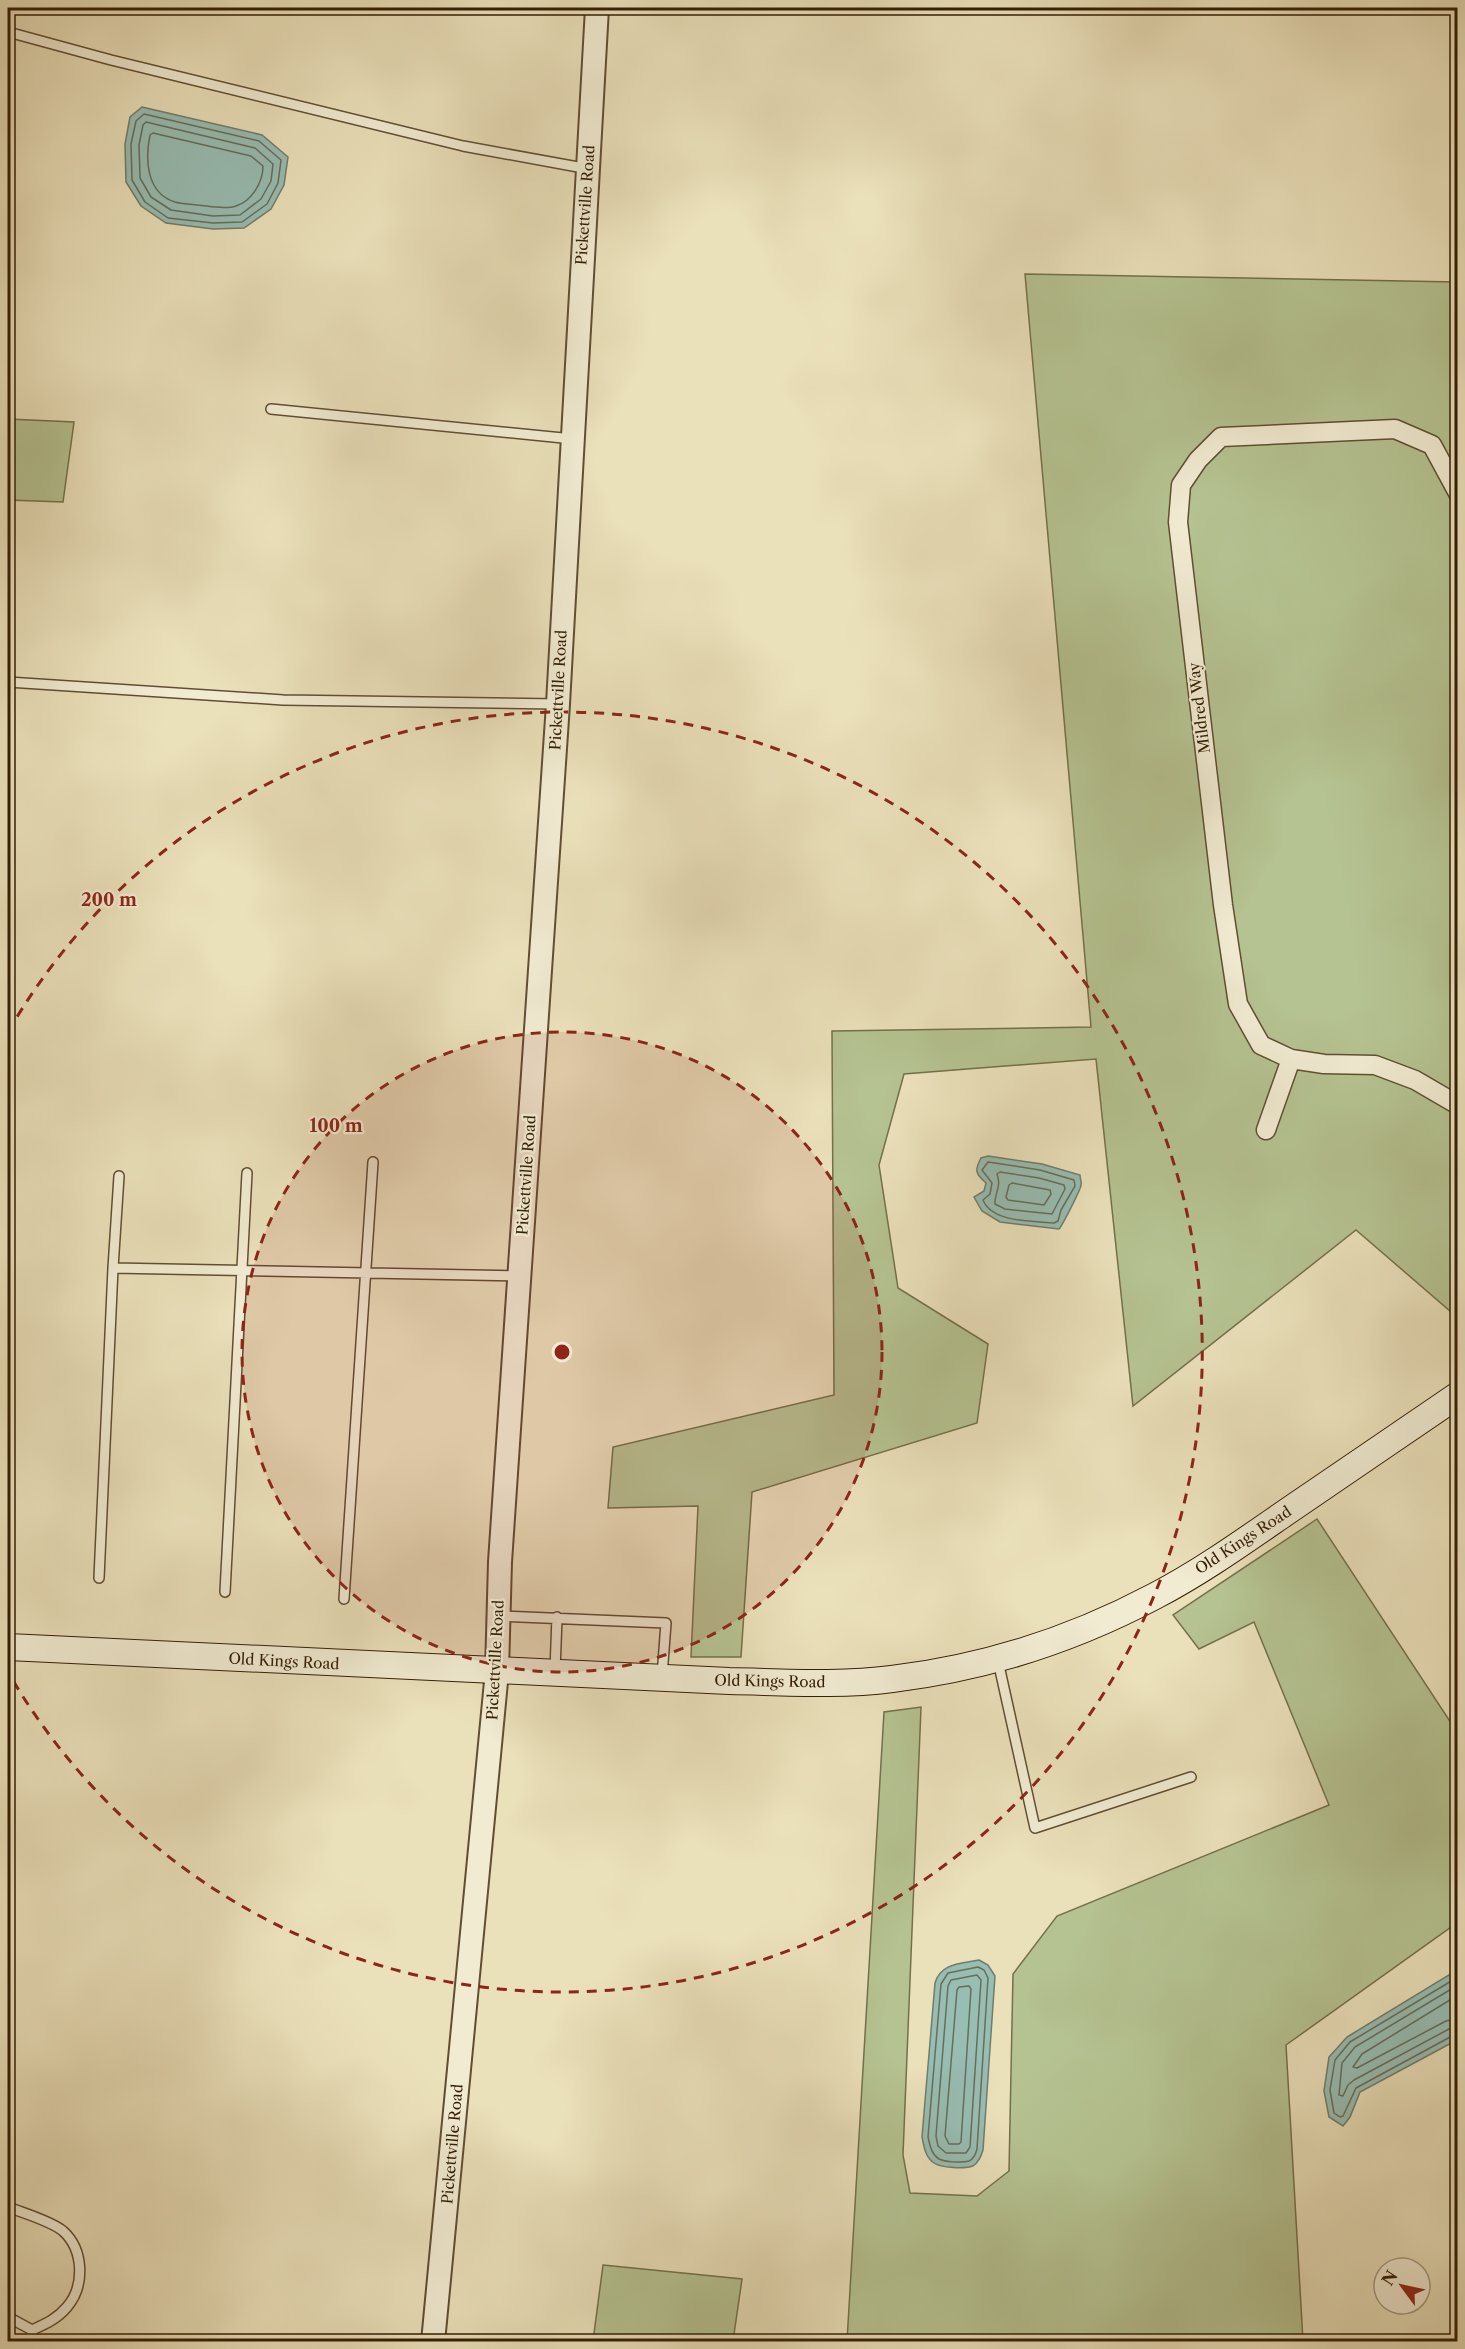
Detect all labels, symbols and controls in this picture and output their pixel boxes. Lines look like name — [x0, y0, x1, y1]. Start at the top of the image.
street label: Pickettville Road — [571, 144, 599, 266]
street label: Pickettville Road — [545, 629, 571, 751]
street label: Mildred Way — [1184, 661, 1214, 754]
text: 200 m — [81, 889, 137, 911]
street label: Pickettville Road — [512, 1114, 540, 1236]
text: 100 m — [309, 1115, 363, 1137]
centre of rings — [552, 1342, 572, 1362]
street label: Old Kings Road — [1191, 1502, 1295, 1578]
street label: Pickettville Road — [482, 1599, 508, 1721]
street label: Old Kings Road — [228, 1649, 340, 1673]
street label: Old Kings Road — [714, 1671, 826, 1691]
street label: Pickettville Road — [437, 2083, 467, 2205]
north arrow — [1372, 2256, 1432, 2316]
text: N — [1377, 2266, 1402, 2289]

